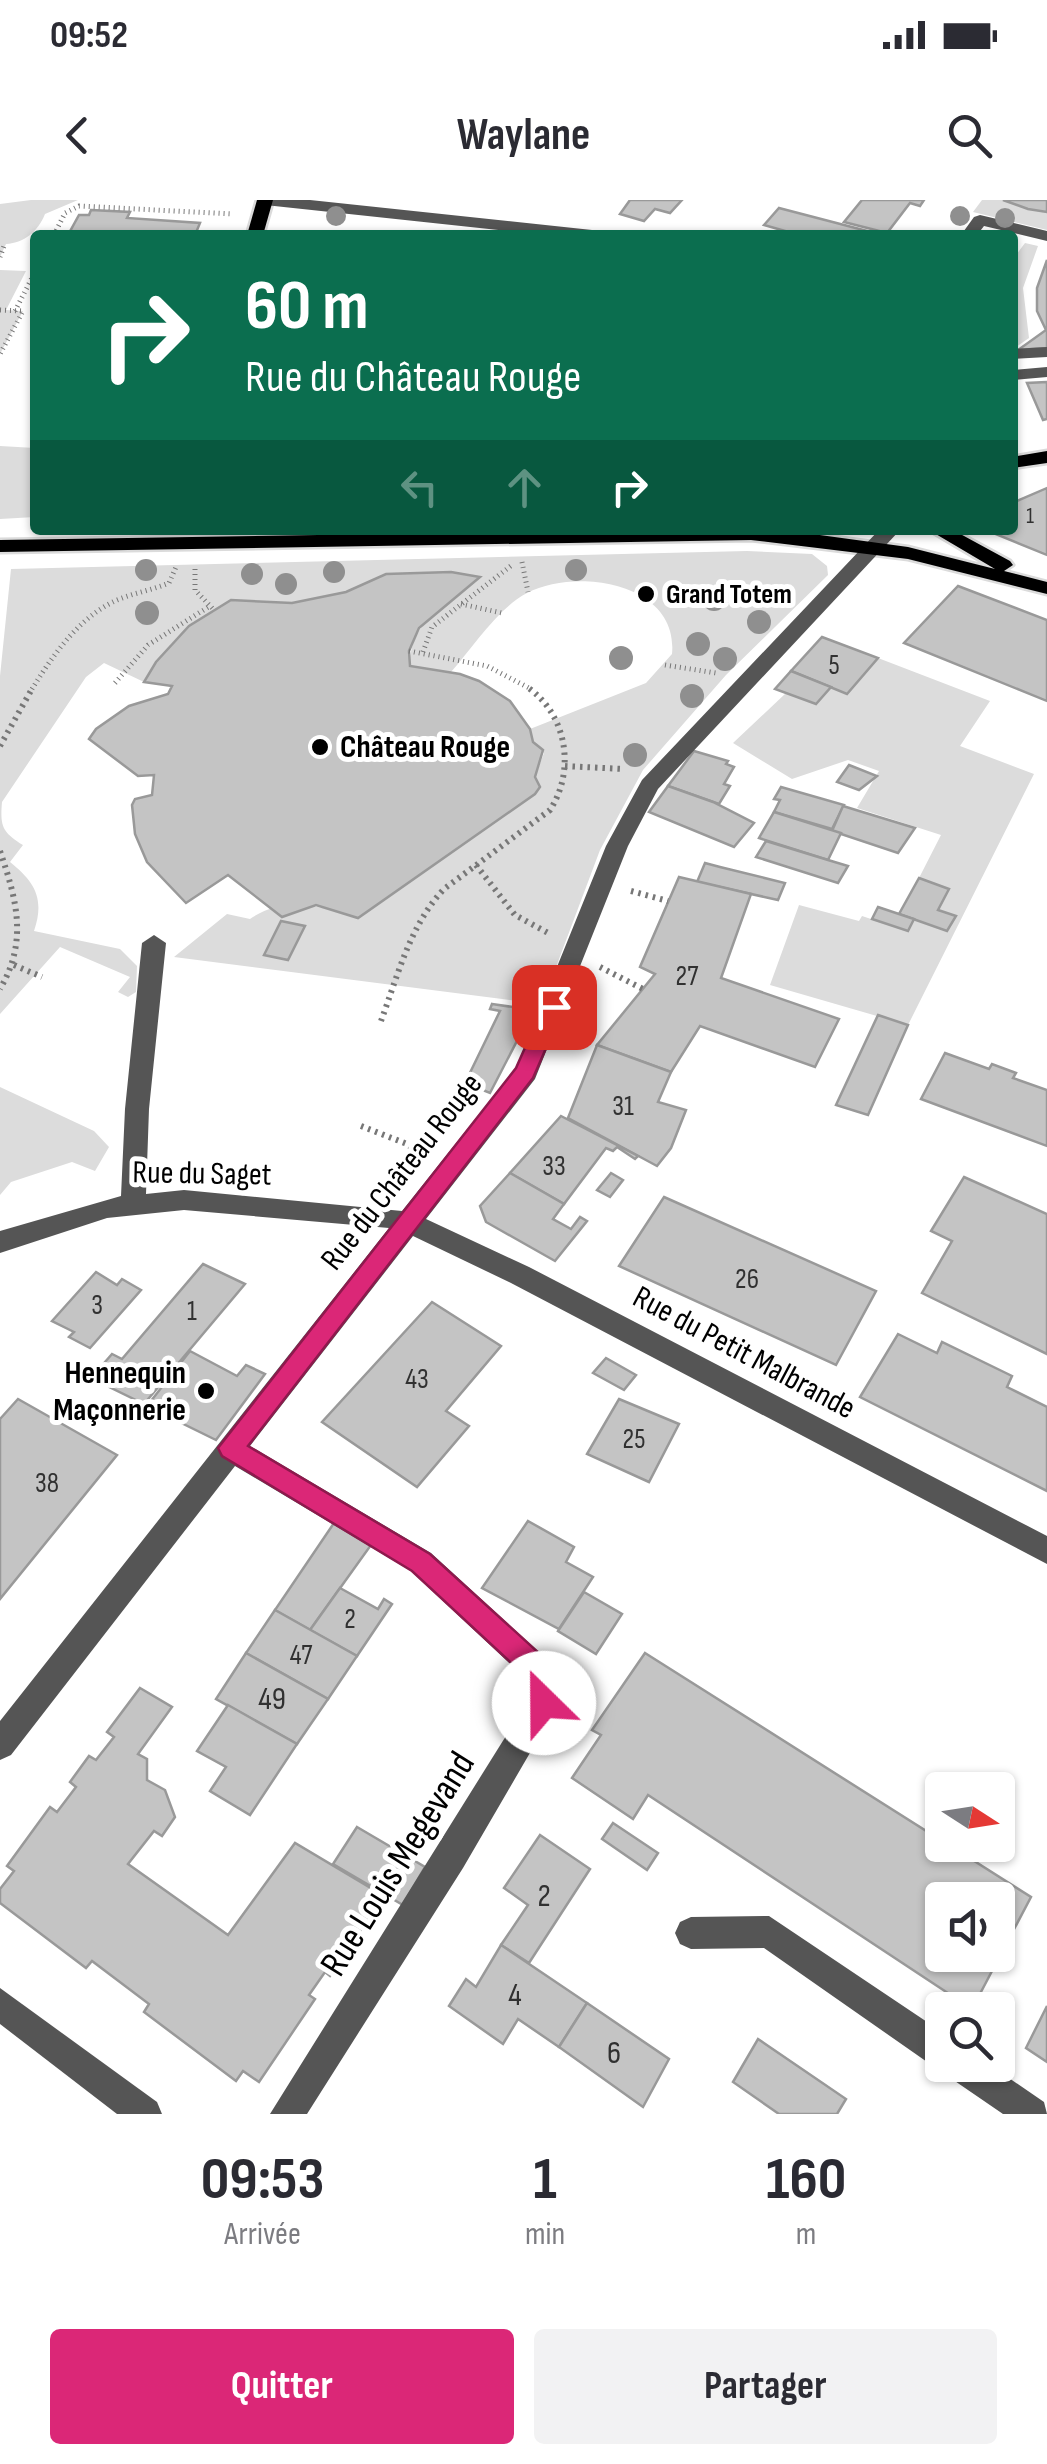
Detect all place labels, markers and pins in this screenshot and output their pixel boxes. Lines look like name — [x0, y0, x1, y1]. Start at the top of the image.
place label: Grand Totem — [666, 578, 792, 611]
marker: Grand Totem — [635, 583, 657, 605]
place label: Château Rouge — [340, 728, 510, 767]
marker: Château Rouge — [309, 736, 331, 758]
pin — [512, 965, 597, 1050]
place label: Hennequin Maçonnerie — [53, 1354, 186, 1430]
marker: Hennequin Maçonnerie — [195, 1380, 217, 1402]

